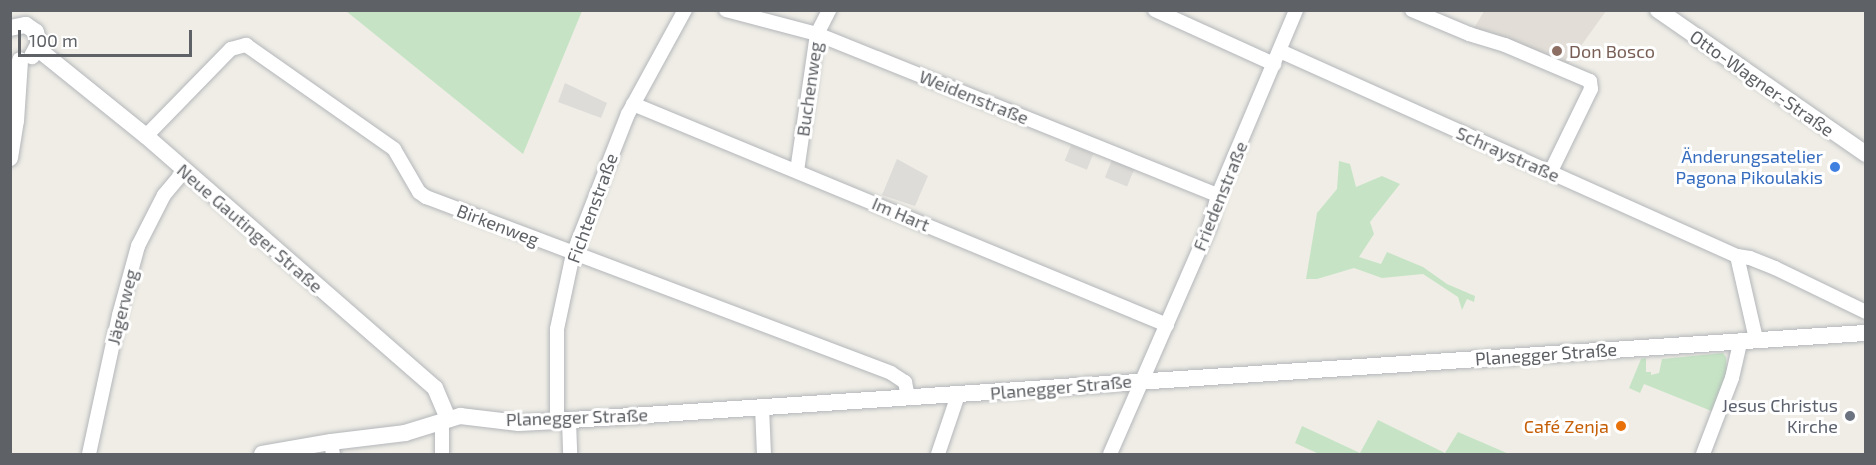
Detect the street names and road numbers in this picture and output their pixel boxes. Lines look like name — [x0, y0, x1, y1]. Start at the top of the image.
street label: Otto-Wagner-Straße — [1686, 25, 1838, 141]
street label: Buchenweg — [792, 40, 826, 138]
street label: Weidenstraße — [916, 65, 1032, 129]
street label: Schraystraße — [1453, 122, 1563, 186]
street label: Friedenstraße — [1188, 138, 1252, 254]
street label: Fichtenstraße — [562, 150, 622, 266]
street label: Neue Gautinger Straße — [173, 159, 327, 297]
street label: Im Hart — [869, 192, 933, 236]
street label: Birkenweg — [454, 199, 542, 251]
street label: Jägerweg — [102, 267, 142, 347]
street label: Planegger Straße — [1474, 338, 1618, 370]
street label: Planegger Straße — [989, 370, 1133, 404]
street label: Planegger Straße — [505, 404, 649, 430]

